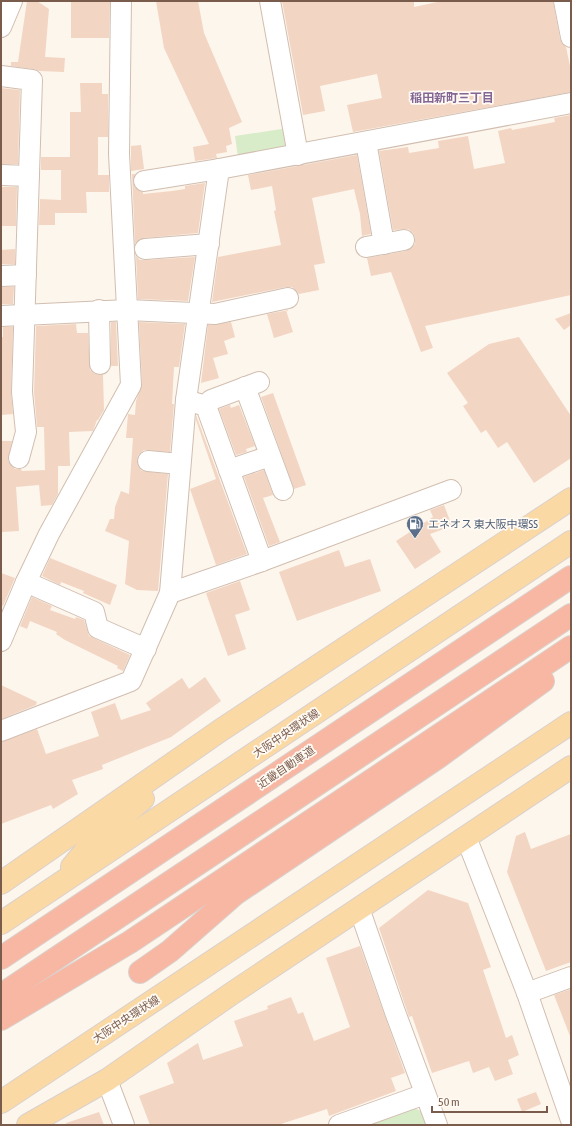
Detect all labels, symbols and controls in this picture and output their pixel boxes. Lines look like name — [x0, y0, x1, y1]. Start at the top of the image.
district label: 稲田新町三丁目 — [410, 91, 494, 105]
fuel station icon: エネオス 東大阪中環SS — [405, 514, 425, 539]
place label: エネオス 東大阪中環SS — [428, 518, 538, 530]
street label: 大阪中央環状線 — [251, 706, 321, 760]
street label: 近畿自動車道 — [255, 744, 317, 790]
street label: 大阪中央環状線 — [90, 993, 162, 1045]
scale bar — [432, 1088, 547, 1114]
text: 50 m — [438, 1095, 460, 1109]

